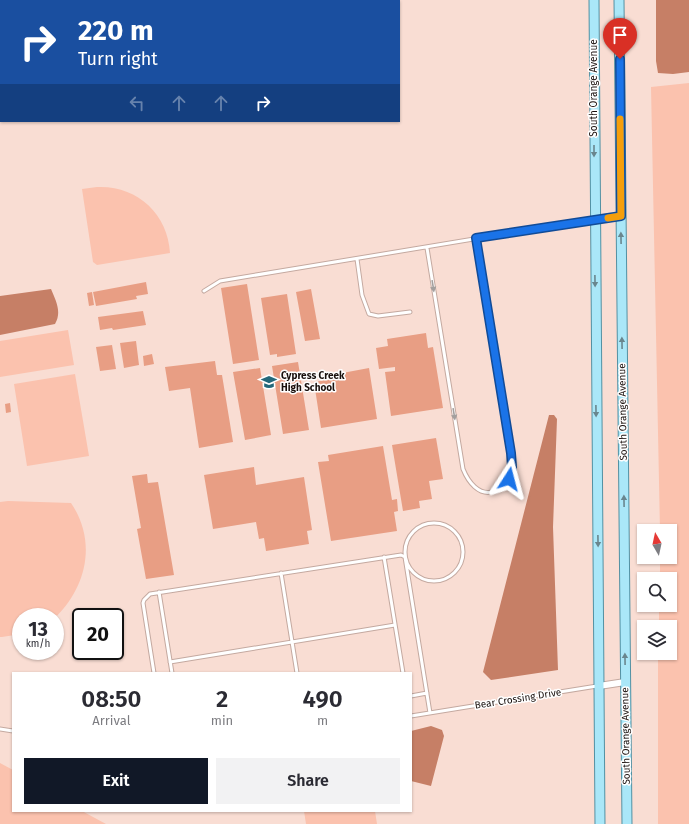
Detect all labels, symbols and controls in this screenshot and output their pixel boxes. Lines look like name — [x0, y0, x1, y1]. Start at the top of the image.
text: 220 m — [78, 14, 154, 47]
icon: right — [12, 16, 64, 68]
pin — [603, 18, 637, 59]
icon: arrive — [609, 24, 631, 46]
street label: South Orange Avenue — [588, 39, 600, 137]
text: Turn right — [78, 48, 158, 70]
icon: left — [126, 92, 148, 114]
icon: ahead — [168, 92, 190, 114]
icon: ahead — [210, 92, 232, 114]
icon: right — [252, 92, 274, 114]
one-way arrow — [591, 145, 597, 158]
one-way arrow — [618, 231, 624, 244]
one-way arrow — [592, 275, 598, 288]
one-way arrow — [430, 280, 436, 292]
one-way arrow — [619, 336, 625, 349]
street label: South Orange Avenue — [616, 363, 630, 461]
place label: Cypress Creek High School — [281, 370, 345, 394]
school or university icon: Cypress Creek High School — [260, 373, 278, 391]
one-way arrow — [593, 405, 600, 417]
one-way arrow — [451, 408, 457, 420]
position arrow — [488, 458, 530, 500]
one-way arrow — [621, 494, 627, 507]
north arrow — [637, 524, 677, 564]
map controls — [637, 524, 677, 660]
one-way arrow — [595, 535, 601, 548]
button: search — [637, 572, 677, 612]
speed limit sign: 20 — [72, 608, 124, 660]
text: 13 — [28, 617, 48, 641]
button: layers — [637, 620, 677, 660]
text: km/h — [26, 638, 50, 650]
one-way arrow — [622, 652, 628, 665]
text: 08:50 — [81, 685, 141, 713]
text: 2 — [216, 685, 228, 713]
text: 490 — [303, 685, 343, 713]
street label: Bear Crossing Drive — [474, 686, 562, 712]
street label: South Orange Avenue — [619, 687, 633, 785]
text: Arrival — [92, 713, 130, 728]
text: min — [211, 713, 233, 728]
text: m — [317, 713, 328, 728]
button: Exit — [24, 758, 208, 804]
button: Share — [216, 758, 400, 804]

